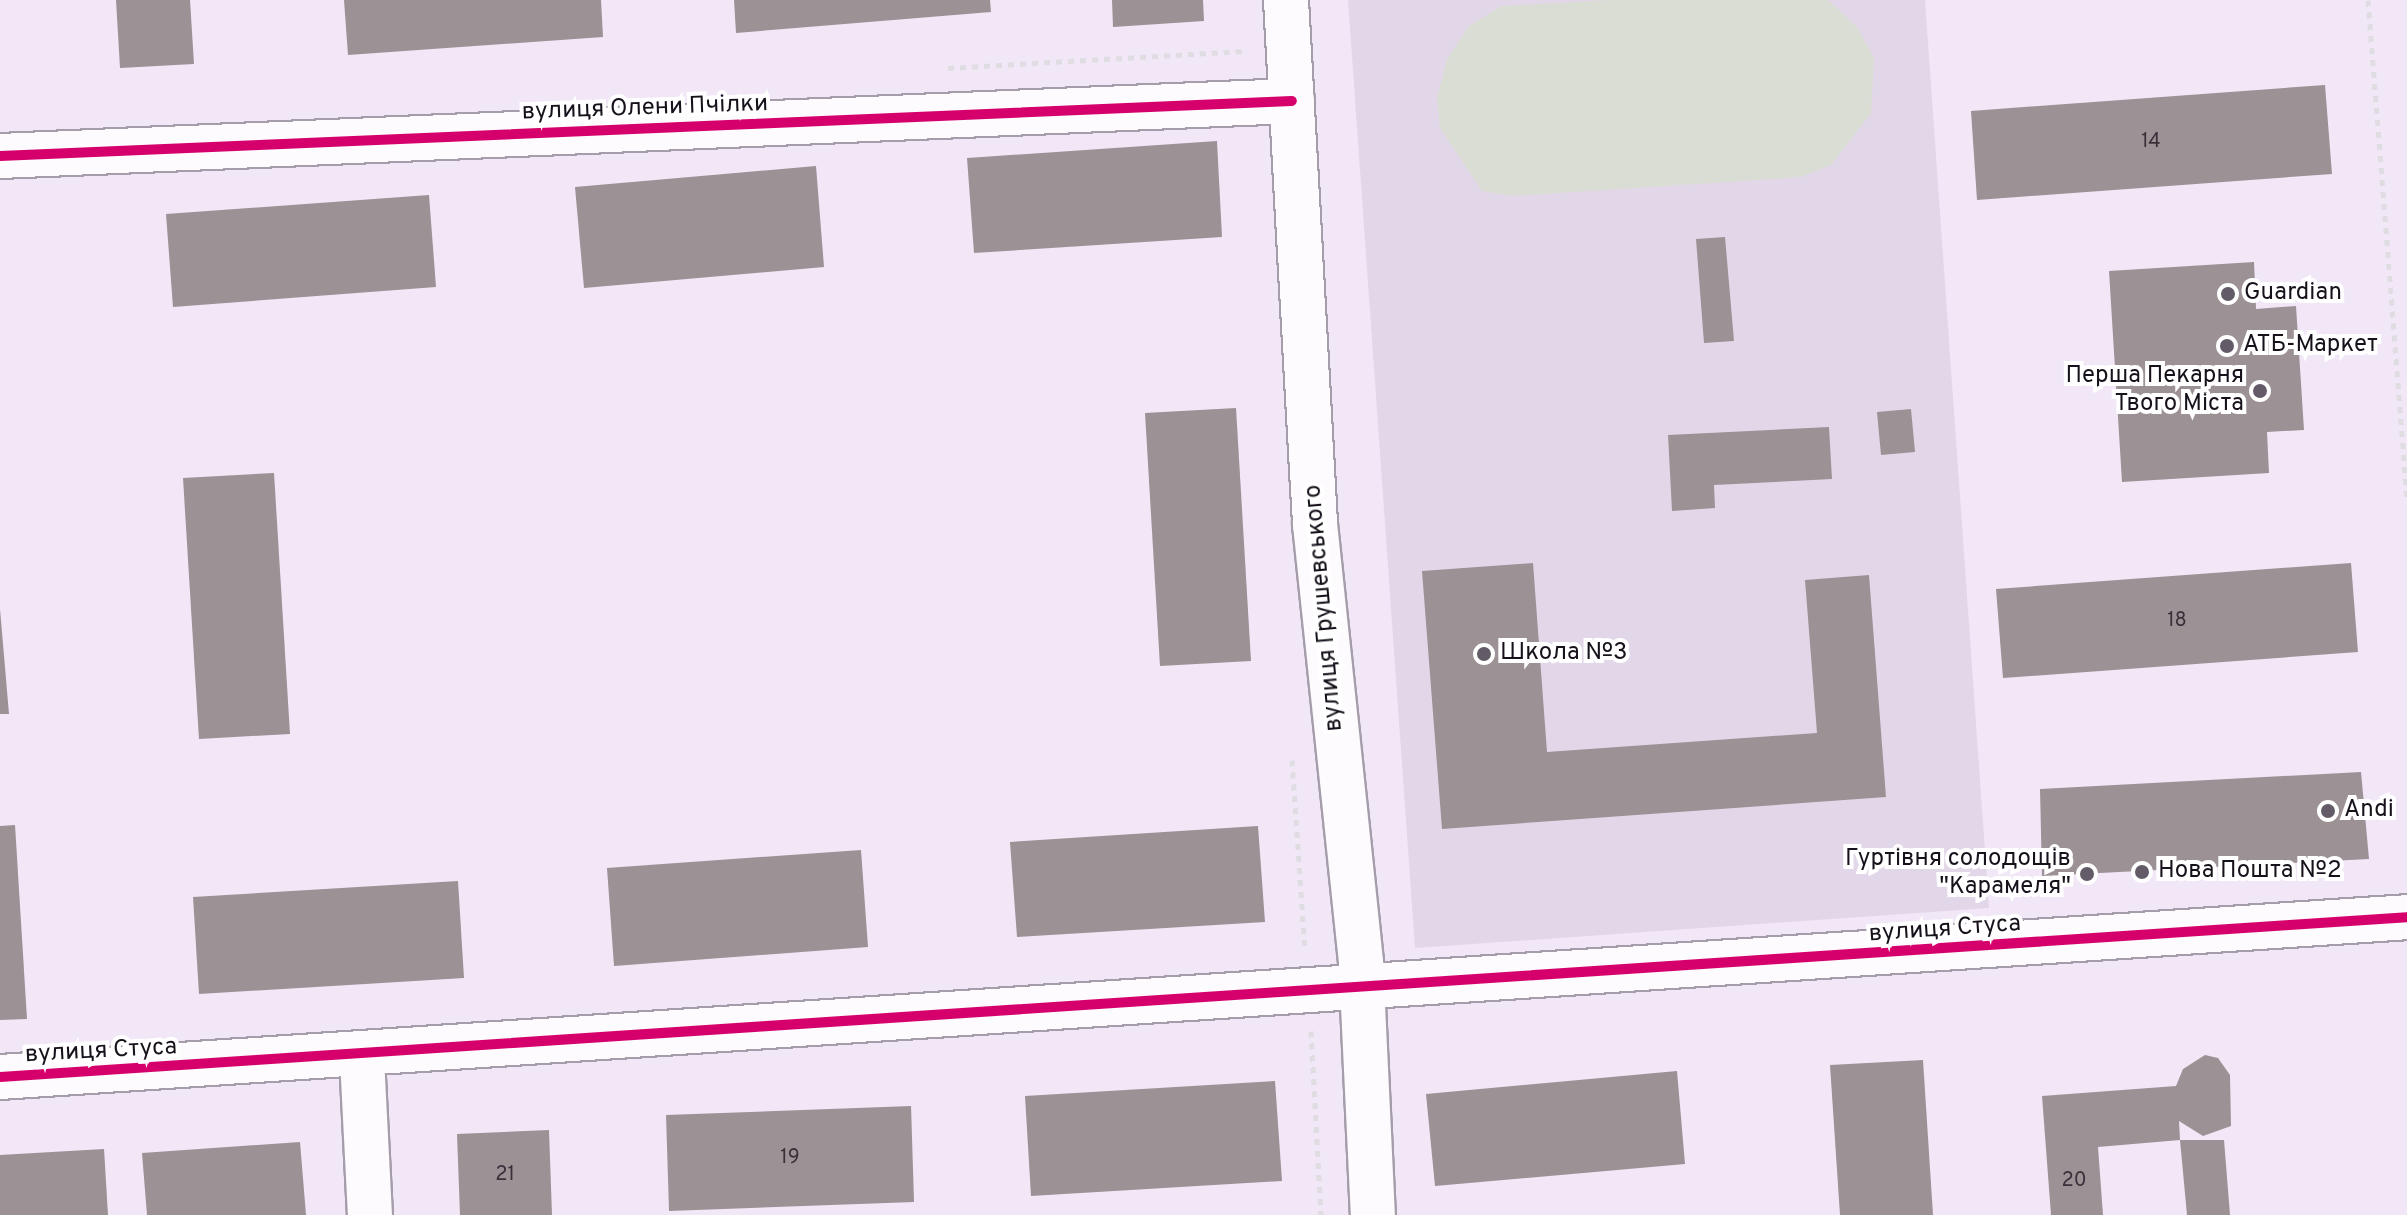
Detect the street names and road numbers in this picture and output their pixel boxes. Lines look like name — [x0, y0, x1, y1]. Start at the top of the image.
street label: вулиця Олени Пчілки — [521, 90, 769, 128]
street label: вулиця Грушевського — [1300, 483, 1350, 733]
street label: вулиця Стуса — [1868, 910, 2022, 950]
street label: вулиця Стуса — [24, 1034, 178, 1070]

